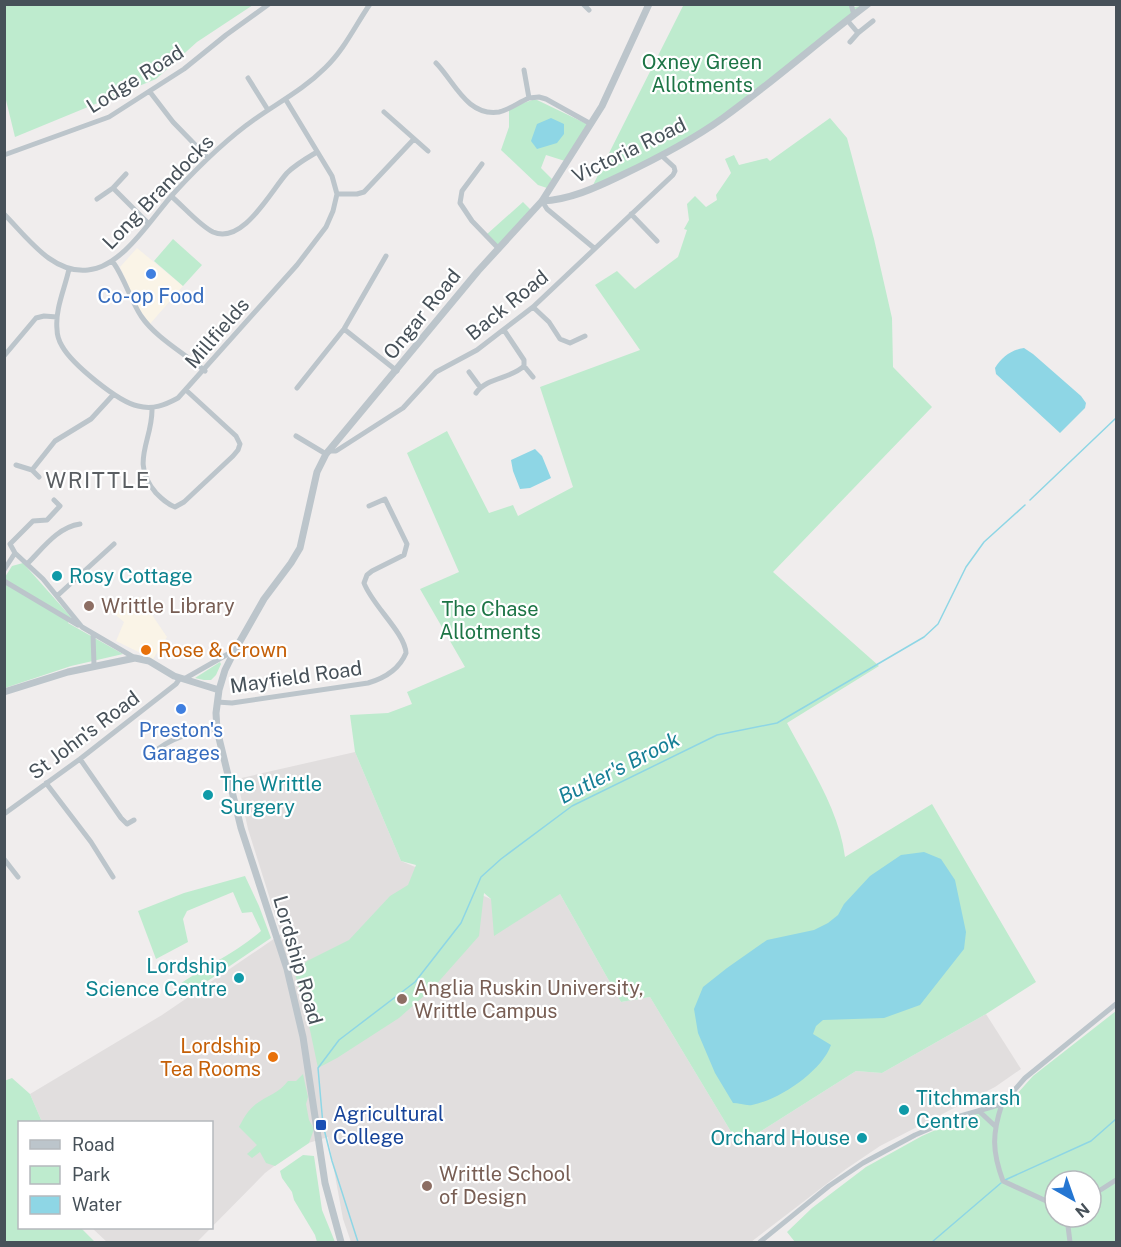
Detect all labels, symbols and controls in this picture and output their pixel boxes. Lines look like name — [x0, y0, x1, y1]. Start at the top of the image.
street label: Lodge Road — [82, 40, 188, 118]
park label: Oxney Green Allotments — [642, 50, 762, 97]
street label: Victoria Road — [568, 112, 690, 188]
street label: Long Brandocks — [97, 130, 219, 254]
street label: Ongar Road — [378, 264, 466, 364]
street label: Back Road — [461, 265, 553, 345]
marker: Co-op Food — [144, 267, 158, 281]
place label: Co-op Food — [97, 284, 205, 308]
street label: Millfields — [180, 293, 254, 373]
district label: WRITTLE — [45, 467, 151, 493]
place label: Rosy Cottage — [69, 564, 193, 588]
marker: Rosy Cottage — [50, 569, 64, 583]
place label: Writtle Library — [101, 594, 235, 618]
park label: The Chase Allotments — [439, 597, 541, 644]
marker: Writtle Library — [82, 599, 96, 613]
place label: Rose & Crown — [158, 638, 287, 662]
marker: Rose & Crown — [139, 643, 153, 657]
street label: Mayfield Road — [228, 656, 364, 698]
street label: St John's Road — [24, 686, 144, 784]
marker: Preston's Garages — [174, 702, 188, 716]
place label: Preston's Garages — [139, 718, 223, 765]
water label: Butler's Brook — [554, 726, 684, 809]
place label: The Writtle Surgery — [220, 772, 322, 819]
marker: The Writtle Surgery — [201, 788, 215, 802]
street label: Lordship Road — [268, 893, 328, 1027]
place label: Lordship Science Centre — [85, 954, 227, 1001]
marker: Lordship Science Centre — [232, 971, 246, 985]
place label: Anglia Ruskin University, Writtle Campus — [414, 976, 644, 1023]
marker: Anglia Ruskin University, Writtle Campus — [395, 992, 409, 1006]
place label: Lordship Tea Rooms — [160, 1034, 261, 1081]
marker: Lordship Tea Rooms — [266, 1050, 280, 1064]
place label: Titchmarsh Centre — [916, 1086, 1020, 1133]
place label: Agricultural College — [333, 1102, 444, 1149]
marker: Titchmarsh Centre — [897, 1103, 911, 1117]
marker: Agricultural College — [314, 1118, 328, 1132]
legend — [18, 1121, 213, 1229]
place label: Orchard House — [711, 1126, 850, 1150]
marker: Orchard House — [855, 1131, 869, 1145]
text: Road — [72, 1134, 115, 1155]
place label: Writtle School of Design — [439, 1162, 571, 1209]
text: Park — [72, 1164, 110, 1185]
north arrow — [1043, 1169, 1103, 1229]
marker: Writtle School of Design — [420, 1179, 434, 1193]
text: Water — [72, 1194, 122, 1215]
text: N — [1071, 1199, 1093, 1221]

